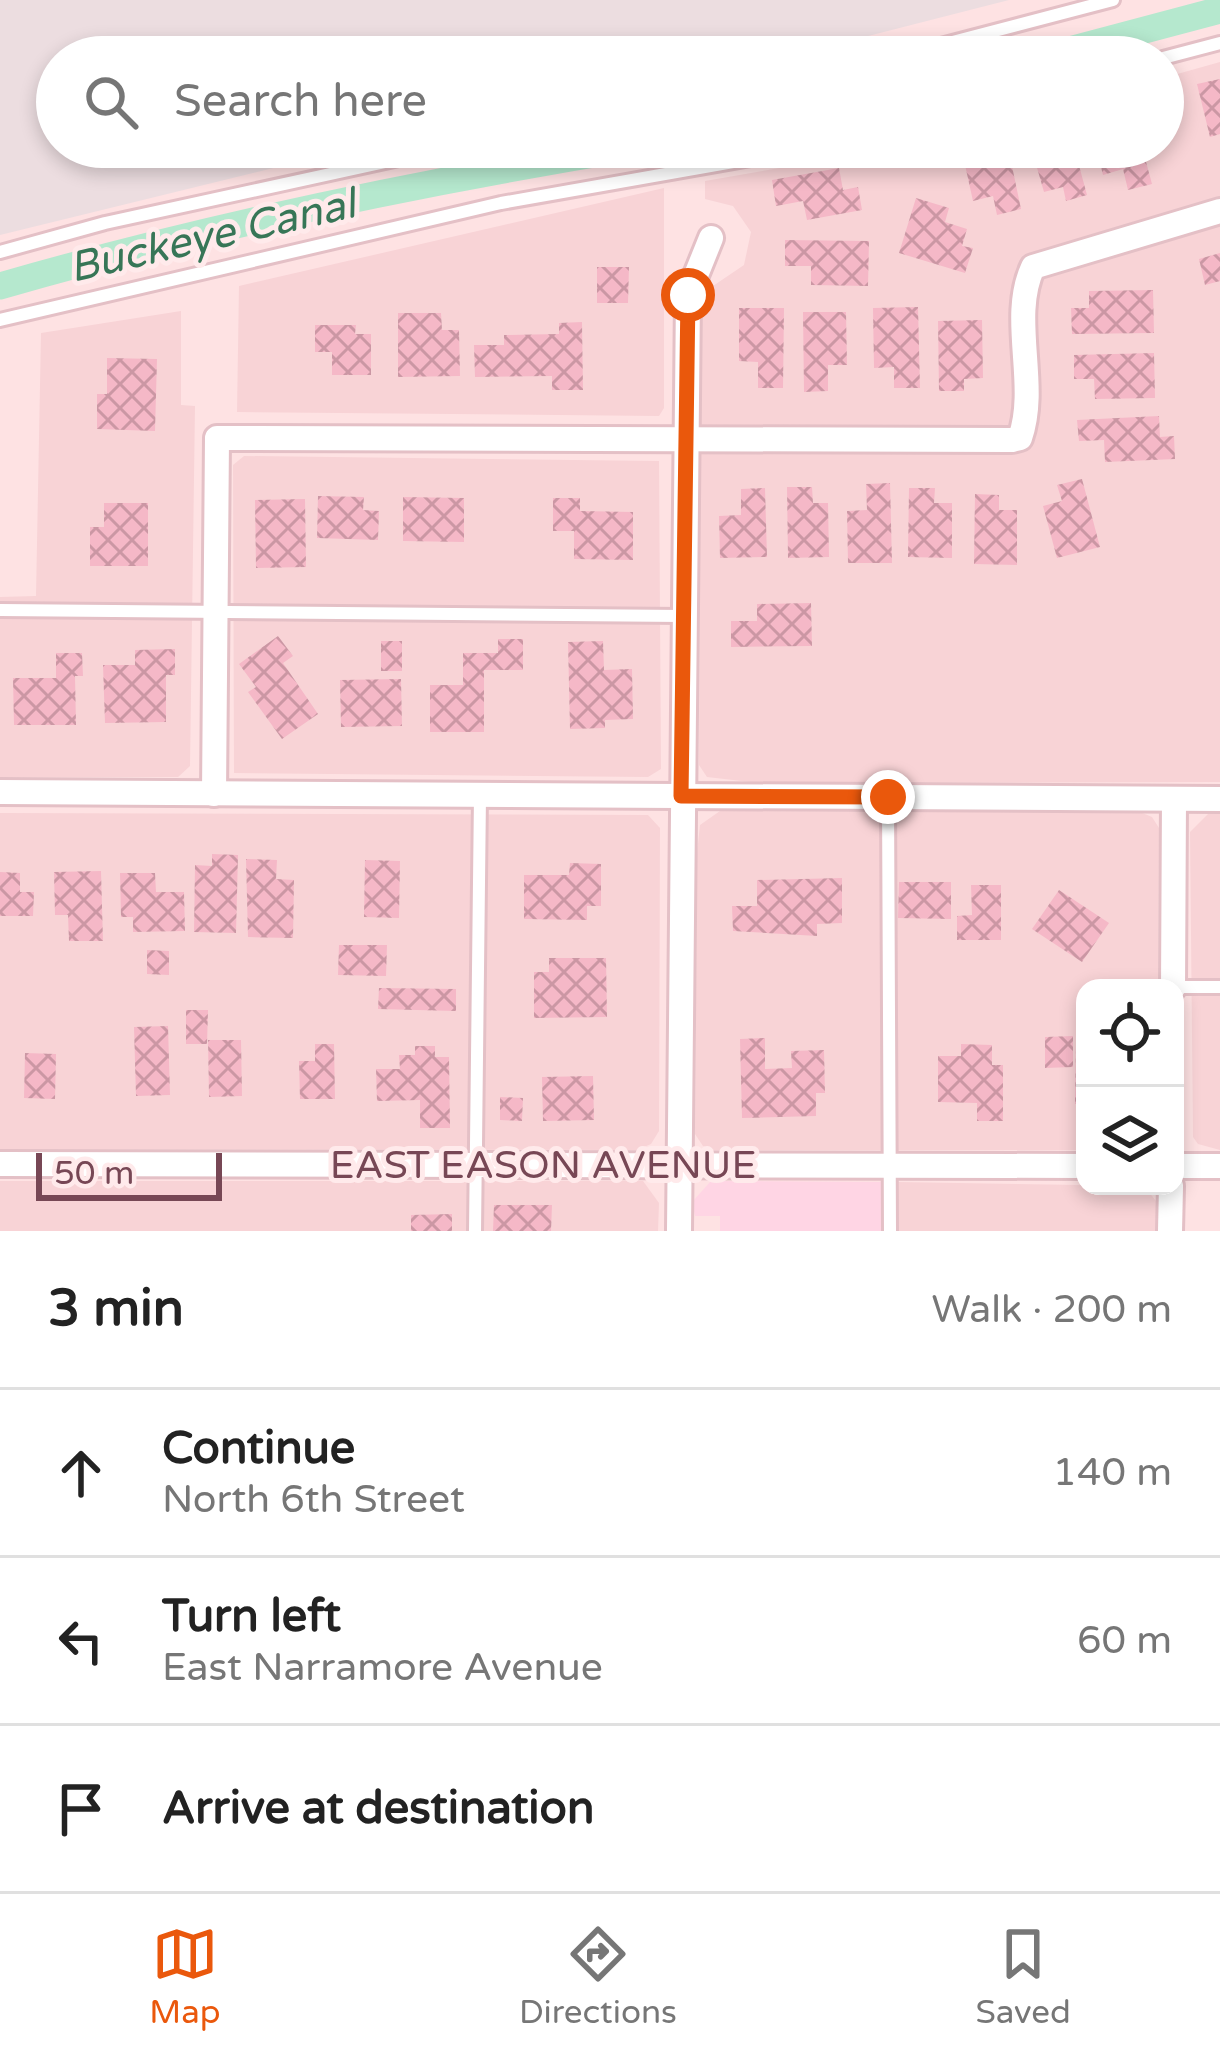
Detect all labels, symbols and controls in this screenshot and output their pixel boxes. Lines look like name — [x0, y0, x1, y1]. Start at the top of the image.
search box — [36, 36, 1184, 168]
icon: search — [78, 69, 144, 135]
text: Search here — [174, 75, 427, 129]
water label: Buckeye Canal — [64, 177, 365, 294]
route start — [661, 268, 715, 322]
route end — [861, 770, 915, 824]
map controls — [1076, 979, 1184, 1195]
button: locate — [1076, 979, 1184, 1087]
button: layers — [1076, 1087, 1184, 1195]
street label: EAST EASON AVENUE — [330, 1142, 756, 1189]
scale bar — [36, 1147, 222, 1200]
text: 50 m — [54, 1154, 134, 1193]
text: 3 min — [48, 1278, 184, 1340]
text: Walk · 200 m — [931, 1286, 1172, 1333]
text: Continue — [162, 1422, 355, 1476]
icon: ahead — [48, 1440, 114, 1506]
text: 140 m — [1053, 1449, 1172, 1496]
text: North 6th Street — [162, 1476, 465, 1523]
text: Turn left — [162, 1590, 341, 1644]
icon: left — [48, 1608, 114, 1674]
text: 60 m — [1077, 1617, 1172, 1664]
text: East Narramore Avenue — [162, 1644, 603, 1691]
icon: arrive — [48, 1776, 114, 1842]
text: Arrive at destination — [162, 1782, 594, 1836]
tab: Map — [149, 1921, 221, 2032]
tab: Directions — [519, 1921, 677, 2032]
tab: Saved — [975, 1921, 1071, 2032]

